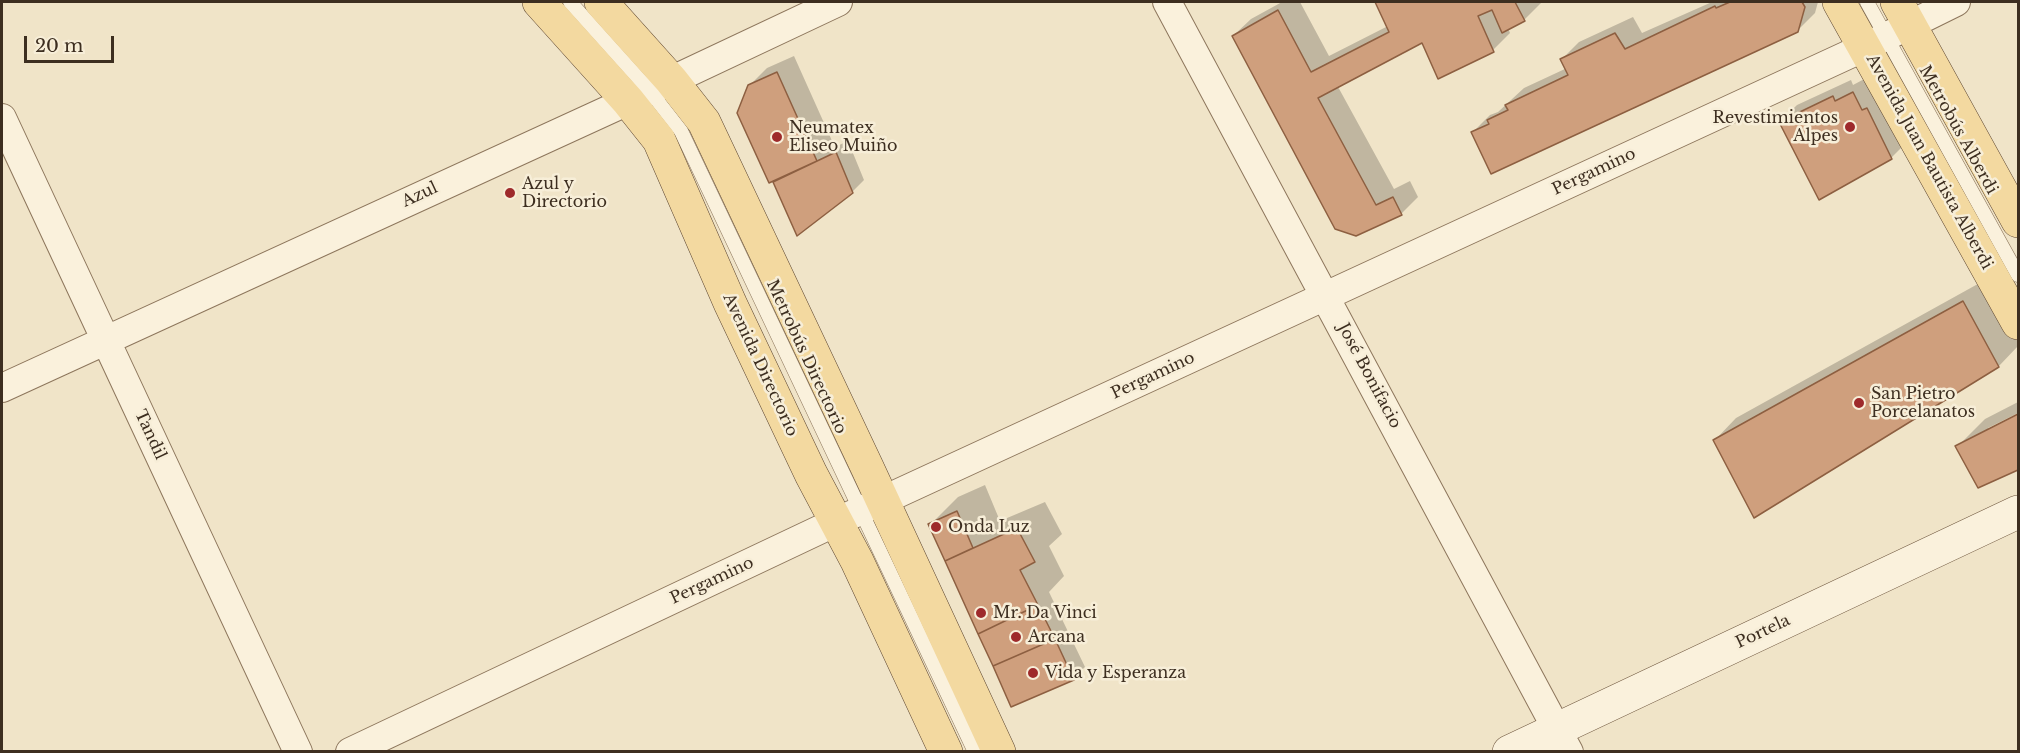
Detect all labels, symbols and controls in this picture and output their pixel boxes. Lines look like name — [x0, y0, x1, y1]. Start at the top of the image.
scale bar — [27, 24, 117, 62]
text: 20 m — [35, 35, 83, 57]
street label: Avenida Juan Bautista Alberdi — [1862, 51, 1996, 273]
street label: Metrobús Alberdi — [1915, 62, 2001, 198]
place label: Revestimientos Alpes — [1713, 108, 1838, 146]
place label: Neumatex Eliseo Muiño — [789, 118, 898, 156]
marker: Revestimientos Alpes — [1843, 120, 1857, 134]
marker: Neumatex Eliseo Muiño — [770, 130, 784, 144]
street label: Pergamino — [1549, 144, 1639, 200]
place label: Azul y Directorio — [522, 174, 607, 212]
street label: Azul — [399, 178, 441, 212]
marker: Azul y Directorio — [503, 186, 517, 200]
street label: Metrobús Directorio — [762, 277, 850, 437]
street label: Avenida Directorio — [718, 290, 802, 440]
street label: José Bonifacio — [1333, 320, 1405, 432]
street label: Pergamino — [1108, 348, 1198, 404]
place label: San Pietro Porcelanatos — [1871, 384, 1975, 422]
marker: San Pietro Porcelanatos — [1852, 396, 1866, 410]
street label: Tandil — [130, 407, 170, 463]
place label: Onda Luz — [948, 517, 1030, 537]
marker: Onda Luz — [929, 520, 943, 534]
street label: Pergamino — [667, 553, 757, 609]
place label: Mr. Da Vinci — [993, 603, 1097, 623]
marker: Mr. Da Vinci — [974, 606, 988, 620]
street label: Portela — [1733, 611, 1793, 653]
place label: Arcana — [1028, 627, 1085, 647]
marker: Arcana — [1009, 630, 1023, 644]
place label: Vida y Esperanza — [1045, 663, 1186, 683]
marker: Vida y Esperanza — [1026, 666, 1040, 680]

